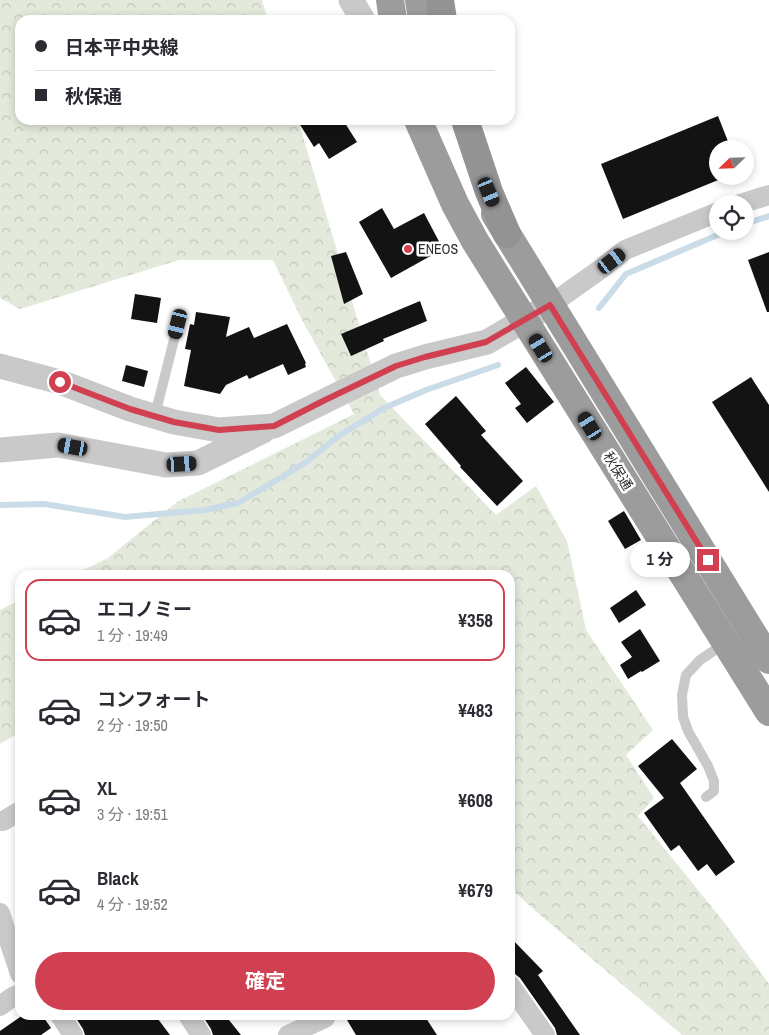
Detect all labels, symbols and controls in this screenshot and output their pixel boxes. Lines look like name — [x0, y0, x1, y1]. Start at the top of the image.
text: 日本平中央線 — [65, 34, 179, 60]
text: 秋保通 — [65, 83, 122, 109]
north arrow — [709, 140, 754, 185]
map controls — [709, 140, 754, 240]
car — [476, 175, 501, 209]
button: locate — [709, 195, 754, 240]
place label: ENEOS — [418, 240, 459, 258]
marker: ENEOS — [402, 243, 414, 255]
car — [595, 246, 628, 276]
car — [167, 308, 188, 340]
car — [526, 331, 555, 365]
route start — [49, 371, 71, 393]
car — [575, 409, 604, 443]
car — [56, 437, 89, 457]
street label: 秋保通 — [599, 448, 637, 494]
car — [166, 456, 197, 472]
callout: 1 分 — [630, 542, 690, 578]
text: 1 分 — [647, 548, 673, 570]
route end — [697, 549, 719, 571]
text: エコノミー — [97, 596, 192, 622]
icon: car — [37, 598, 82, 643]
text: ¥358 — [458, 607, 493, 633]
text: 1 分 · 19:49 — [97, 624, 168, 646]
text: コンフォート — [97, 686, 210, 712]
icon: car — [37, 688, 82, 733]
text: ¥483 — [458, 697, 493, 723]
text: 2 分 · 19:50 — [97, 714, 168, 736]
text: XL — [97, 775, 117, 801]
icon: car — [37, 778, 82, 823]
text: ¥608 — [458, 787, 493, 813]
text: 3 分 · 19:51 — [97, 803, 168, 825]
text: Black — [97, 865, 139, 891]
icon: car — [37, 868, 82, 913]
text: ¥679 — [458, 877, 493, 903]
text: 4 分 · 19:52 — [97, 893, 168, 915]
button: 確定 — [35, 952, 495, 1010]

